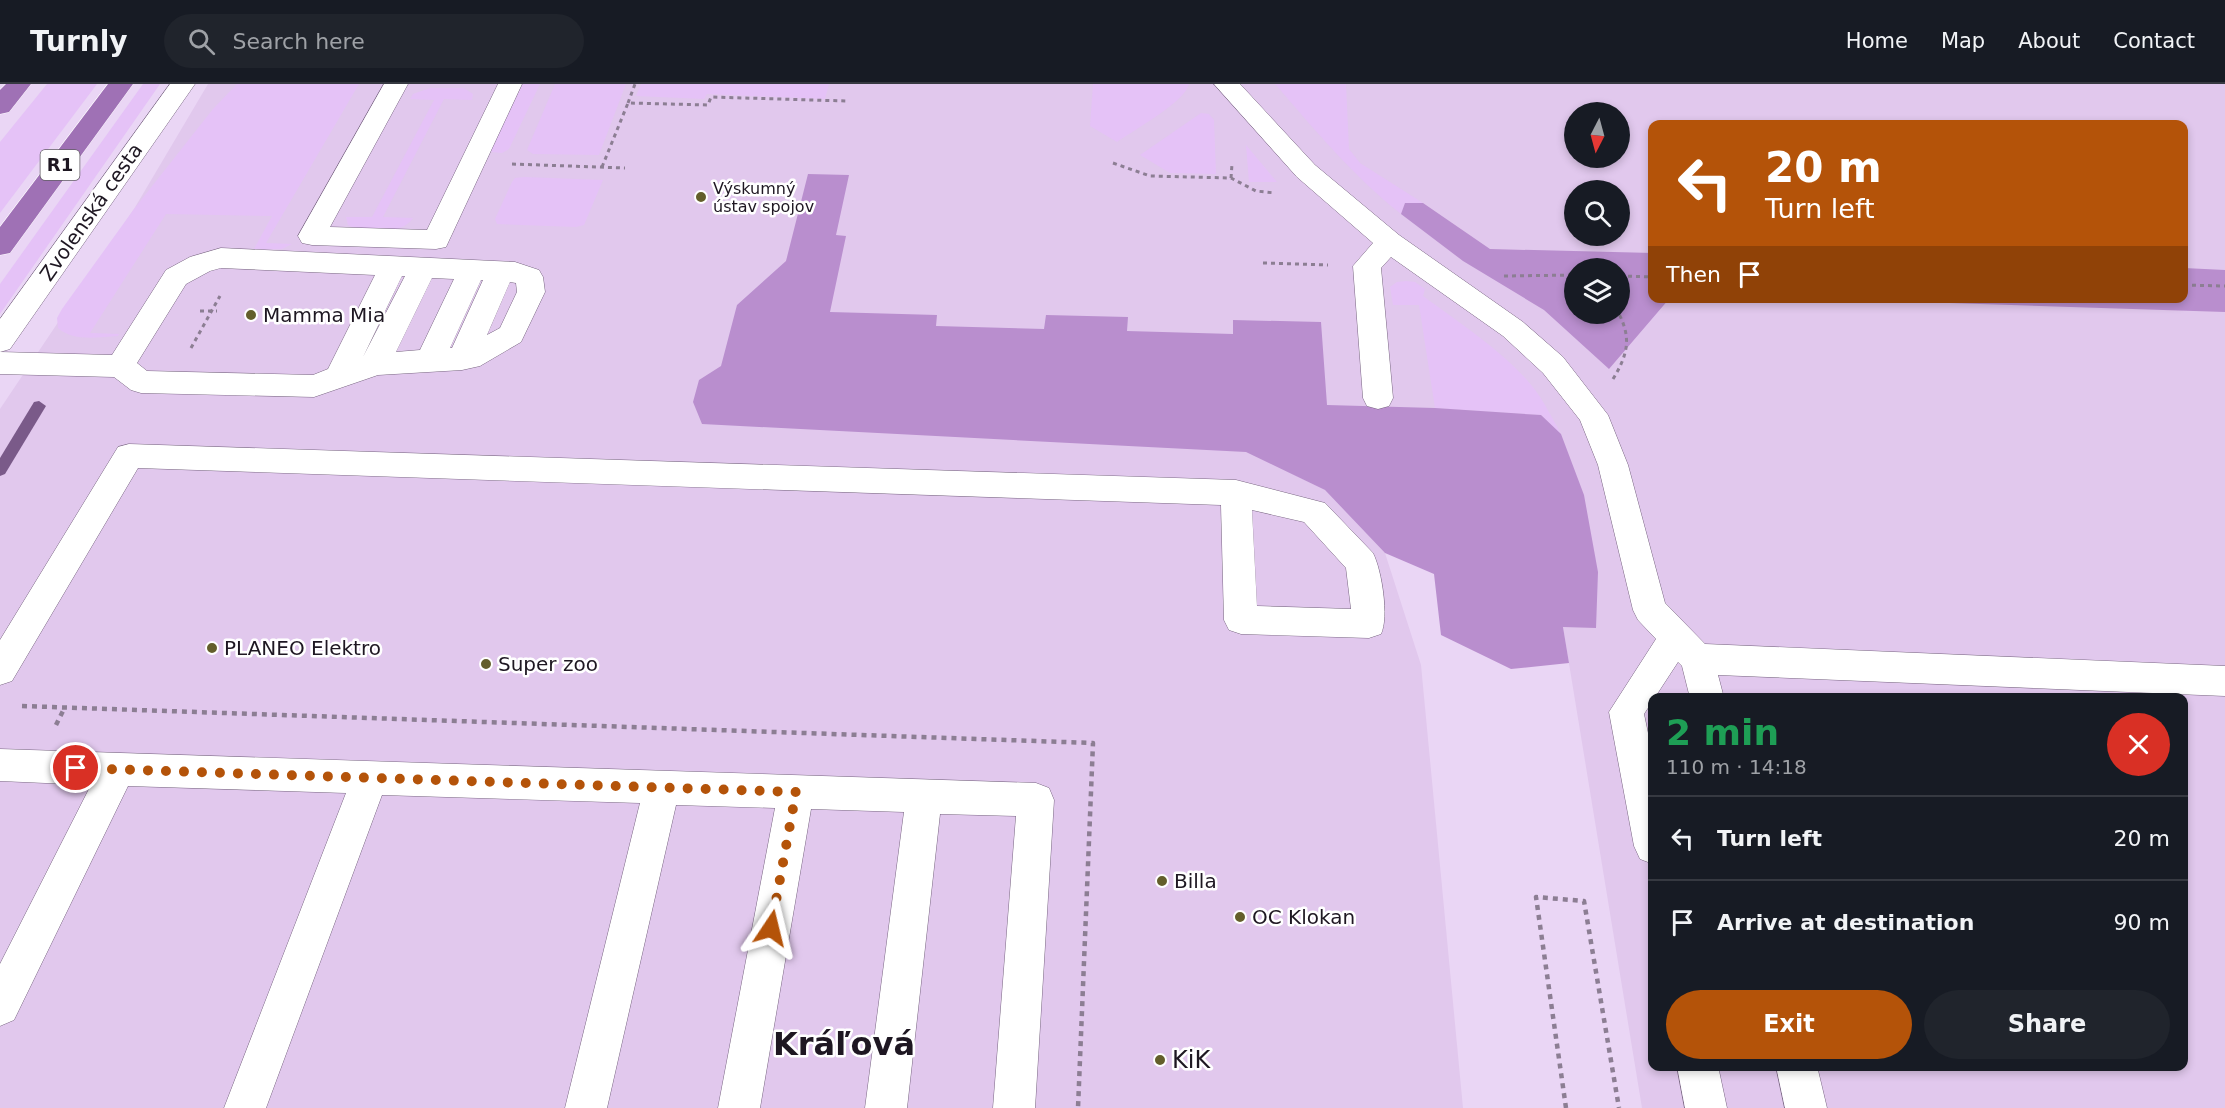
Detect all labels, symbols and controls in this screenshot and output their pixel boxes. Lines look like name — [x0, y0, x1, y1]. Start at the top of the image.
search box — [164, 14, 584, 68]
text: Turnly — [30, 25, 128, 58]
icon: search — [185, 25, 218, 58]
text: Search here — [233, 29, 365, 54]
text: Home — [1846, 29, 1908, 53]
text: Map — [1941, 29, 1985, 53]
text: About — [2018, 29, 2080, 53]
text: Contact — [2113, 29, 2195, 53]
north arrow — [1564, 102, 1630, 168]
map controls — [1564, 102, 1630, 324]
street label: Zvolenská cesta — [35, 139, 147, 285]
text: 20 m — [1765, 143, 1882, 192]
icon: left — [1666, 144, 1744, 222]
road number: R1 — [40, 150, 80, 180]
place label: Výskumný ústav spojov — [713, 179, 814, 216]
button: search — [1564, 180, 1630, 246]
marker: Výskumný ústav spojov — [694, 190, 708, 204]
text: Turn left — [1765, 193, 1875, 224]
button: layers — [1564, 258, 1630, 324]
icon: arrive — [1733, 258, 1766, 291]
text: Then — [1666, 262, 1721, 287]
place label: Mamma Mia — [263, 303, 385, 327]
marker: Mamma Mia — [244, 308, 258, 322]
place label: PLANEO Elektro — [224, 636, 381, 660]
marker: PLANEO Elektro — [205, 641, 219, 655]
place label: Super zoo — [498, 652, 598, 676]
marker: Super zoo — [479, 657, 493, 671]
text: 2 min — [1666, 712, 1779, 753]
button: close — [2107, 713, 2170, 776]
pin — [50, 742, 101, 793]
icon: arrive — [59, 751, 92, 784]
text: 110 m · 14:18 — [1666, 755, 1807, 779]
icon: left — [1666, 822, 1699, 855]
text: Turn left — [1717, 826, 1822, 851]
text: 20 m — [2114, 826, 2170, 851]
place label: Billa — [1174, 869, 1217, 893]
marker: Billa — [1155, 874, 1169, 888]
position arrow — [739, 896, 803, 960]
place label: OC Klokan — [1252, 905, 1355, 929]
icon: arrive — [1666, 906, 1699, 939]
marker: OC Klokan — [1233, 910, 1247, 924]
text: Arrive at destination — [1717, 910, 1974, 935]
text: 90 m — [2114, 910, 2170, 935]
button: Exit — [1666, 990, 1912, 1059]
button: Share — [1924, 990, 2170, 1059]
district label: Kráľová — [773, 1025, 915, 1063]
place label: KiK — [1172, 1046, 1211, 1074]
marker: KiK — [1153, 1053, 1167, 1067]

